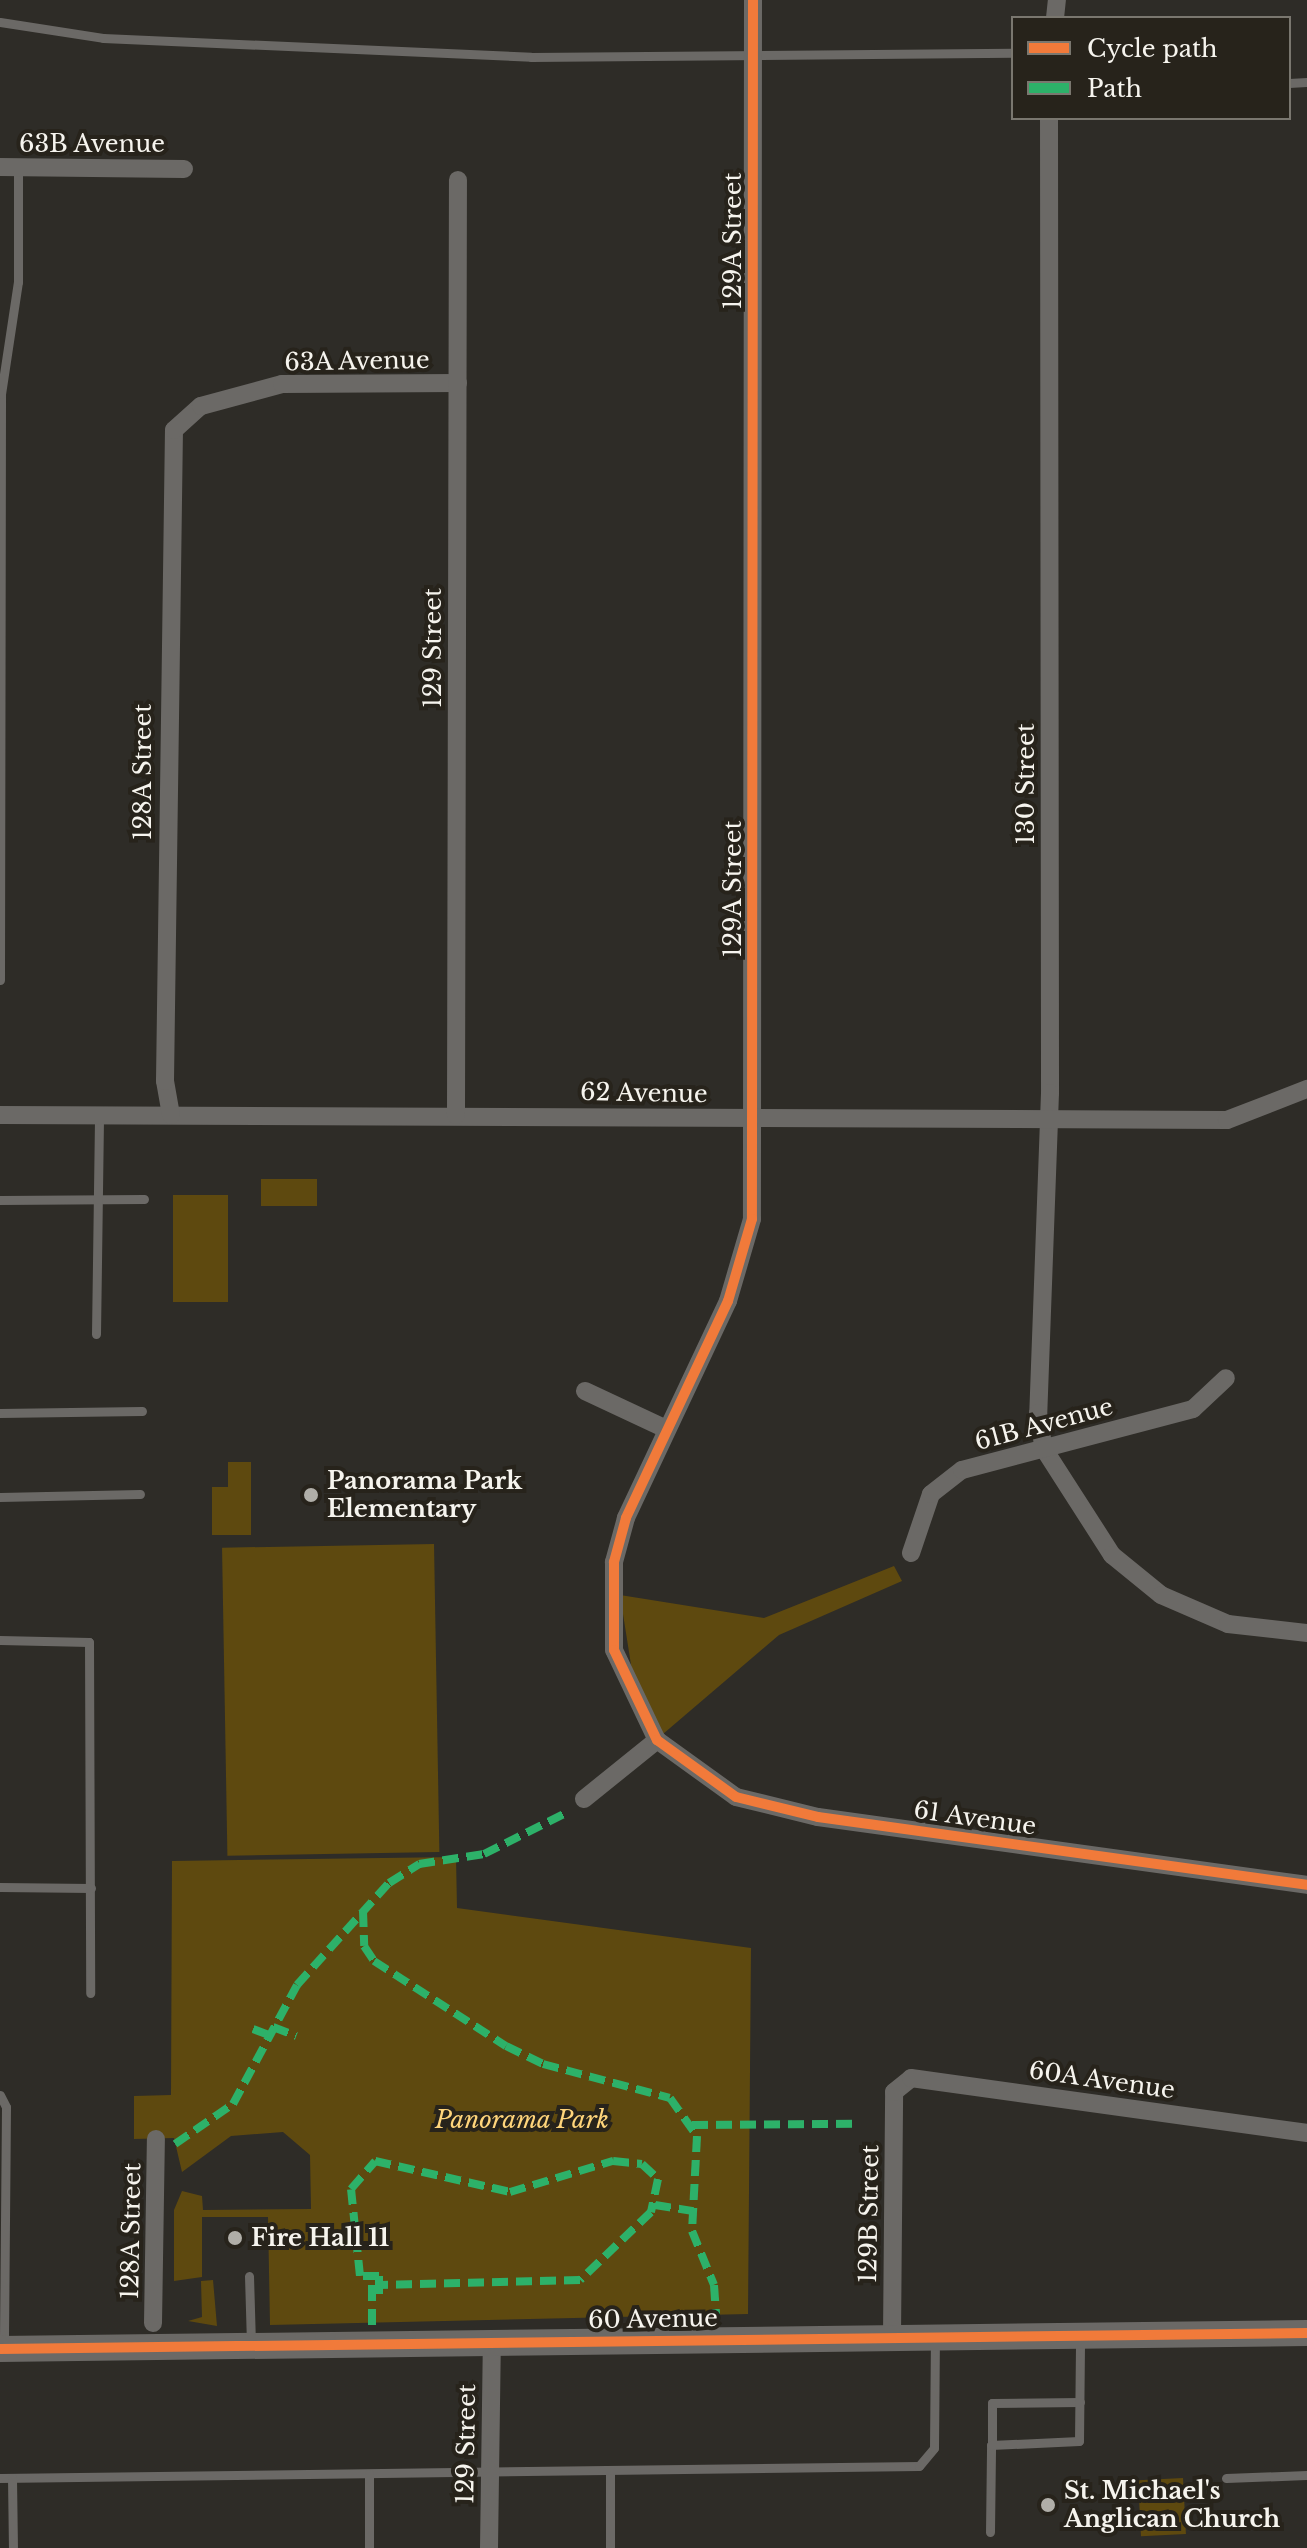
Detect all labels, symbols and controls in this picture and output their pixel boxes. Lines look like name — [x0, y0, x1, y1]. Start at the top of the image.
legend — [1011, 16, 1291, 120]
text: Cycle path — [1087, 34, 1218, 63]
text: Path — [1087, 74, 1142, 103]
street label: 63B Avenue — [19, 130, 165, 158]
street label: 129A Street — [719, 172, 747, 310]
street label: 63A Avenue — [283, 345, 431, 377]
street label: 129 Street — [419, 588, 447, 708]
street label: 128A Street — [129, 703, 157, 841]
street label: 130 Street — [1012, 723, 1040, 845]
street label: 129A Street — [719, 820, 747, 958]
street label: 62 Avenue — [580, 1077, 708, 1109]
street label: 61B Avenue — [971, 1392, 1117, 1456]
place label: Panorama Park Elementary — [327, 1467, 522, 1523]
marker: Panorama Park Elementary — [302, 1486, 320, 1504]
street label: 61 Avenue — [911, 1795, 1039, 1841]
street label: 60A Avenue — [1026, 2055, 1178, 2105]
park label: Panorama Park — [435, 2106, 609, 2134]
street label: 129B Street — [853, 2145, 885, 2283]
street label: 128A Street — [115, 2162, 147, 2300]
place label: Fire Hall 11 — [251, 2224, 389, 2252]
marker: Fire Hall 11 — [226, 2229, 244, 2247]
street label: 60 Avenue — [587, 2303, 719, 2335]
street label: 129 Street — [451, 2384, 481, 2504]
place label: St. Michael's Anglican Church — [1064, 2477, 1280, 2533]
marker: St. Michael's Anglican Church — [1039, 2496, 1057, 2514]

